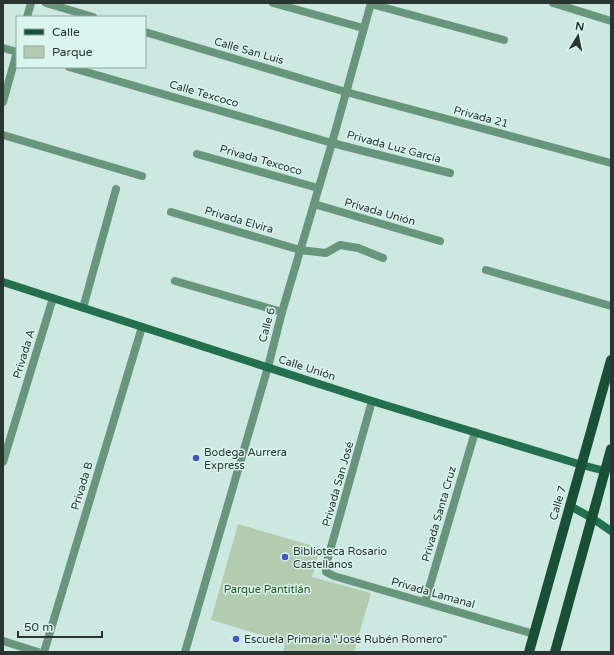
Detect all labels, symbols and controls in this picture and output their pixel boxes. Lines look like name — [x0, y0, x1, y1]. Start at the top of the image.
legend — [16, 16, 146, 68]
north arrow — [558, 16, 598, 56]
text: N — [574, 19, 585, 34]
text: Calle — [52, 25, 80, 39]
street label: Calle San Luis — [213, 35, 285, 67]
text: Parque — [52, 45, 93, 59]
street label: Calle Texcoco — [168, 78, 240, 110]
street label: Privada 21 — [452, 103, 510, 131]
street label: Privada Luz García — [346, 128, 442, 166]
street label: Privada Texcoco — [218, 142, 304, 178]
street label: Privada Unión — [343, 196, 417, 228]
street label: Privada Elvira — [203, 204, 275, 236]
street label: Calle 6 — [256, 306, 278, 344]
street label: Privada A — [10, 328, 38, 380]
street label: Calle Unión — [277, 353, 337, 383]
street label: Privada San José — [320, 440, 356, 528]
place label: Bodega Aurrera Express — [204, 446, 287, 472]
marker: Bodega Aurrera Express — [191, 453, 201, 463]
street label: Privada B — [69, 460, 96, 512]
street label: Privada Santa Cruz — [419, 464, 459, 563]
street label: Calle 7 — [547, 484, 569, 522]
place label: Biblioteca Rosario Castellanos — [293, 545, 388, 571]
marker: Biblioteca Rosario Castellanos — [280, 552, 290, 562]
street label: Privada Lamanal — [390, 575, 476, 611]
park label: Parque Pantitlán — [224, 583, 310, 596]
scale bar — [18, 613, 102, 639]
text: 50 m — [24, 620, 53, 634]
place label: Escuela Primaria "José Rubén Romero" — [244, 633, 447, 646]
marker: Escuela Primaria "José Rubén Romero" — [231, 634, 241, 644]

